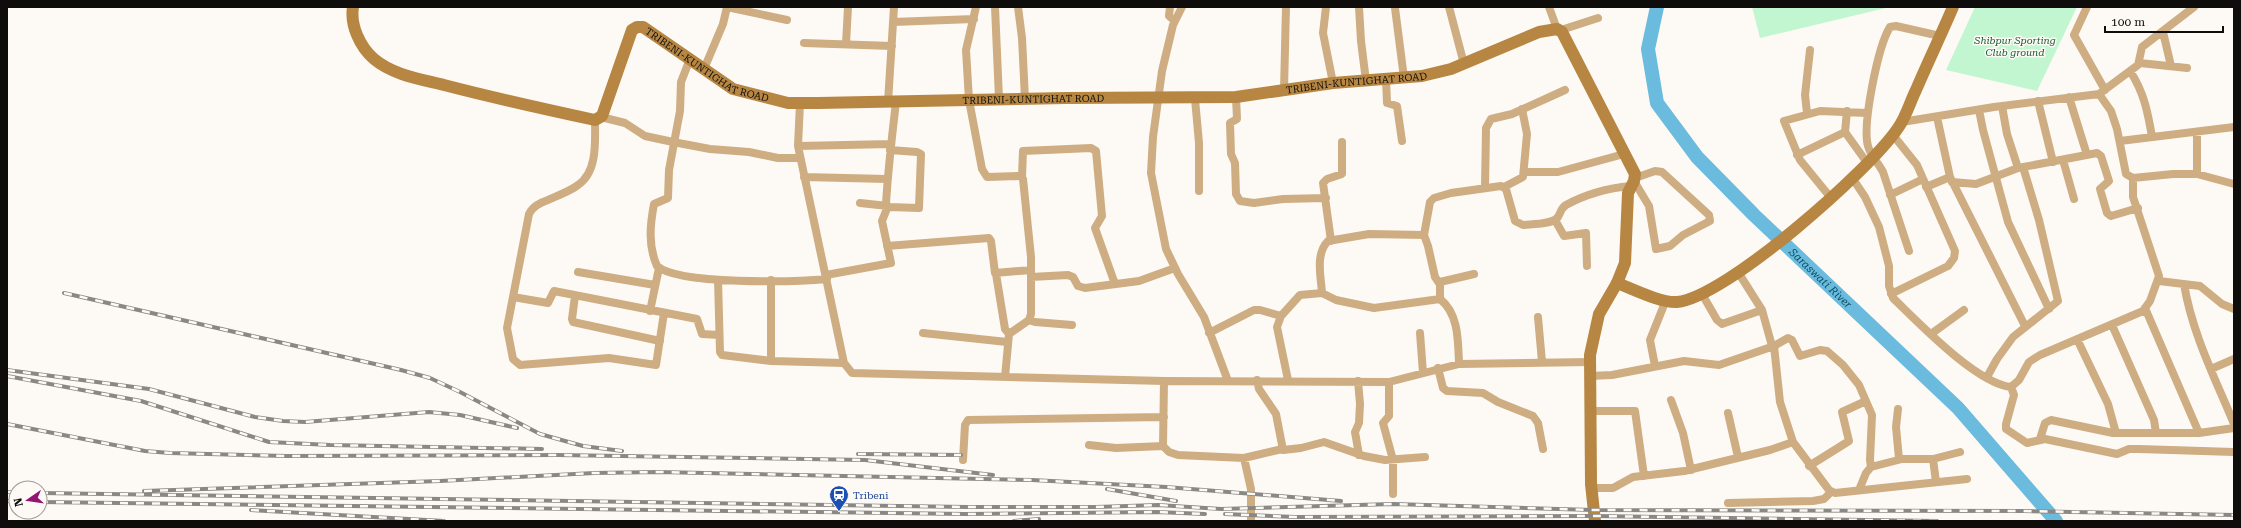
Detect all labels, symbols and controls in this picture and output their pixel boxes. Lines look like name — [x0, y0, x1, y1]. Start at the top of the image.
scale bar — [2105, 8, 2223, 34]
text: 100 m — [2111, 15, 2145, 29]
street label: TRIBENI-KUNTIGHAT ROAD — [643, 25, 770, 104]
park label: Shibpur Sporting Club ground — [1973, 35, 2056, 58]
street label: TRIBENI-KUNTIGHAT ROAD — [1285, 70, 1428, 96]
street label: TRIBENI-KUNTIGHAT ROAD — [962, 93, 1104, 106]
water label: Saraswati River — [1785, 245, 1855, 311]
north arrow — [8, 480, 48, 520]
station icon: Tribeni — [828, 484, 850, 512]
place label: Tribeni — [853, 490, 888, 501]
text: N — [11, 496, 26, 508]

